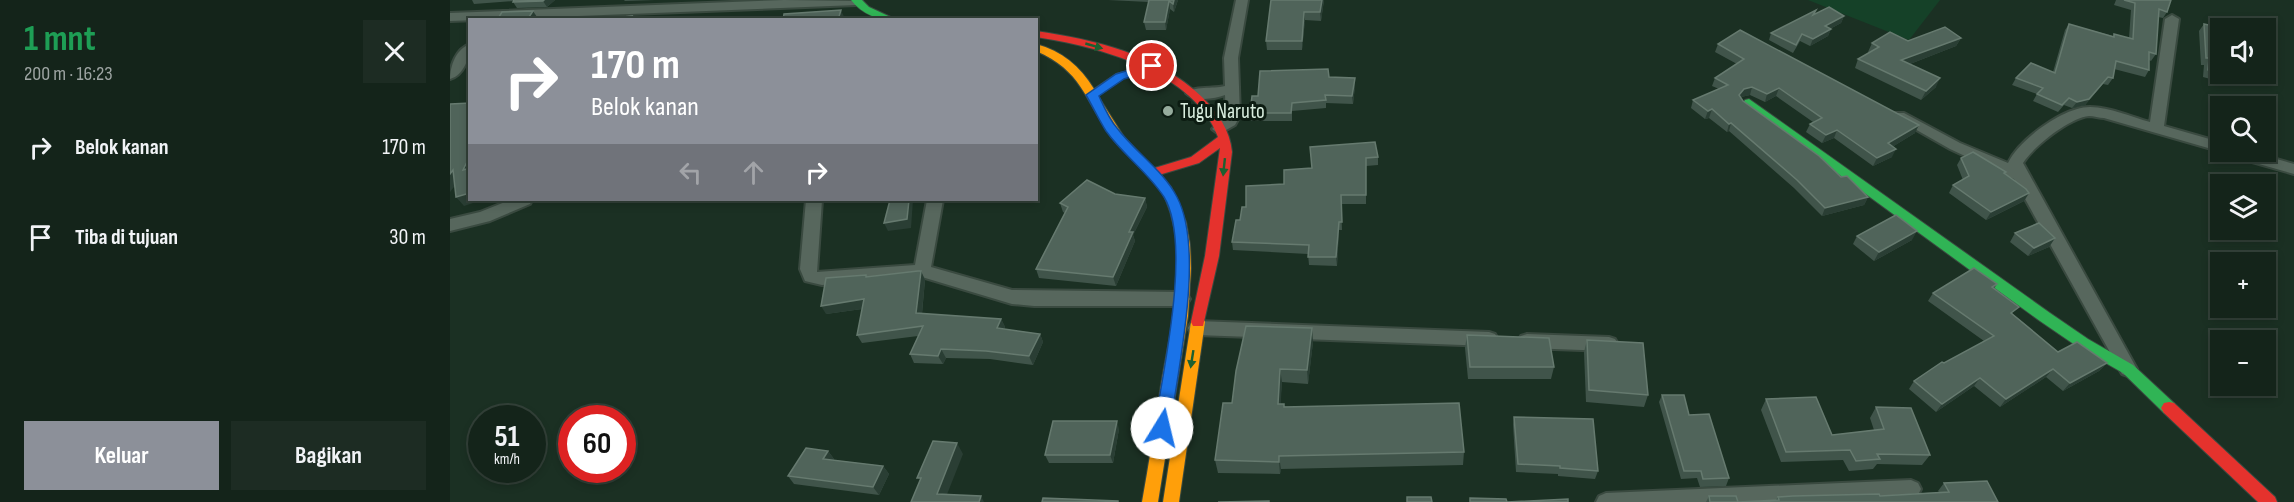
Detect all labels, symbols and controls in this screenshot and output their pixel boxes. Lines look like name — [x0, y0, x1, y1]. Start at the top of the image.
text: 1 mnt — [24, 18, 96, 61]
map controls — [2210, 18, 2276, 396]
button: sound — [2210, 18, 2276, 84]
button: close — [363, 20, 426, 83]
text: 170 m — [591, 40, 680, 91]
pin — [1126, 40, 1177, 91]
one-way arrow — [1085, 41, 1103, 51]
icon: right — [492, 42, 570, 120]
icon: arrive — [1135, 49, 1168, 82]
text: 200 m · 16:23 — [24, 62, 113, 86]
text: Belok kanan — [591, 91, 699, 123]
button: search — [2210, 96, 2276, 162]
place label: Tugu Naruto — [1180, 99, 1265, 124]
marker: Tugu Naruto — [1161, 104, 1175, 118]
icon: right — [24, 131, 57, 164]
text: Belok kanan — [75, 134, 168, 161]
text: 170 m — [382, 134, 426, 161]
icon: left — [674, 156, 707, 189]
icon: ahead — [737, 156, 770, 189]
icon: right — [800, 156, 833, 189]
one-way arrow — [1219, 157, 1229, 176]
button: layers — [2210, 174, 2276, 240]
icon: arrive — [24, 221, 57, 254]
text: Tiba di tujuan — [75, 224, 178, 251]
text: 30 m — [389, 224, 426, 251]
button: + — [2210, 252, 2276, 318]
button: − — [2210, 330, 2276, 396]
one-way arrow — [1188, 350, 1197, 369]
position arrow — [1130, 396, 1194, 460]
speed limit sign: 60 — [558, 405, 636, 483]
text: 51 — [495, 419, 519, 455]
button: Keluar — [24, 421, 219, 490]
button: Bagikan — [231, 421, 426, 490]
text: km/h — [494, 450, 520, 469]

